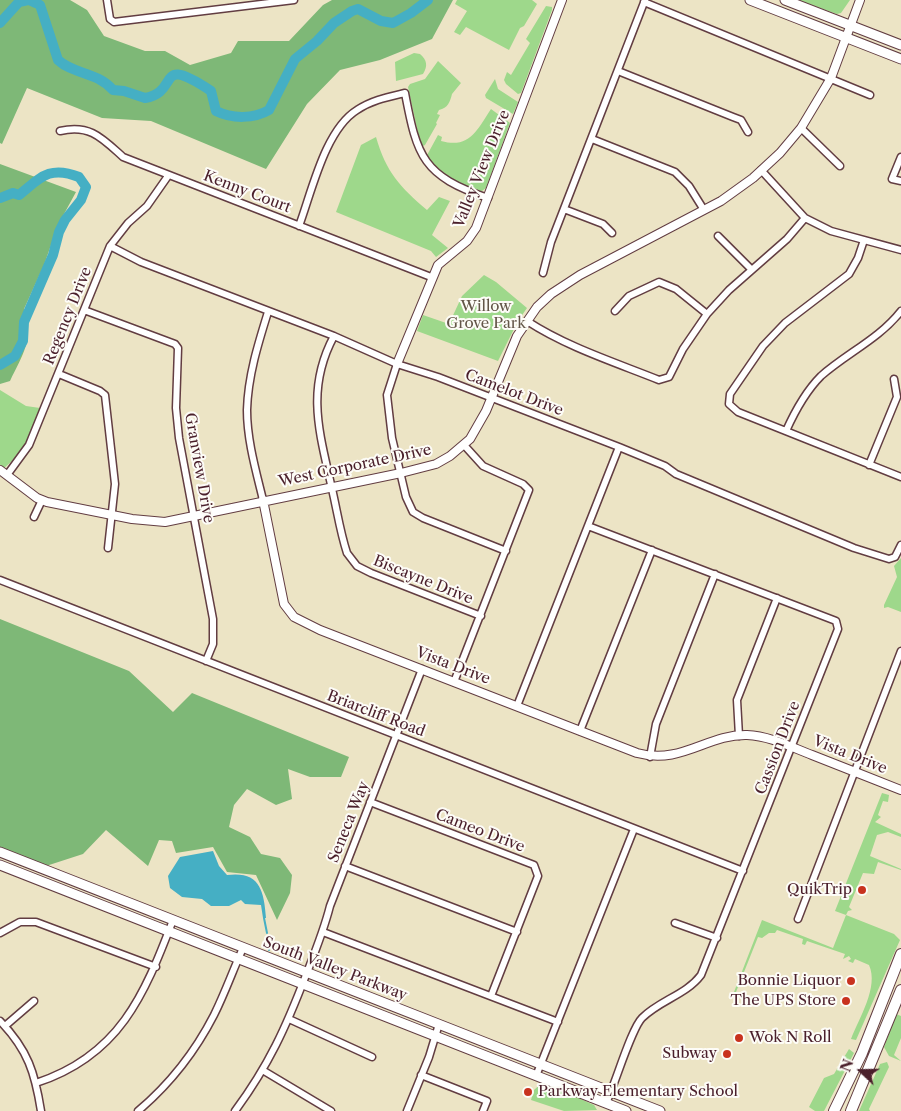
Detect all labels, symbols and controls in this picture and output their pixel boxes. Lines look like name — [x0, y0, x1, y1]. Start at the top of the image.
street label: Valley View Drive — [450, 107, 514, 231]
street label: Kenny Court — [201, 167, 293, 217]
street label: Regency Drive — [40, 264, 96, 368]
park label: Willow Grove Park — [446, 298, 526, 333]
street label: Camelot Drive — [462, 366, 566, 420]
street label: Granview Drive — [180, 412, 218, 524]
street label: West Corporate Drive — [277, 441, 433, 491]
street label: Biscayne Drive — [370, 552, 476, 608]
street label: Vista Drive — [413, 644, 493, 688]
street label: Briarcliff Road — [324, 687, 428, 741]
street label: Cassion Drive — [752, 699, 804, 797]
street label: Vista Drive — [810, 732, 890, 778]
street label: Seneca Way — [325, 779, 373, 865]
street label: Cameo Drive — [433, 806, 527, 856]
place label: QuikTrip — [787, 881, 852, 899]
marker: QuikTrip — [856, 884, 868, 896]
street label: South Valley Parkway — [260, 933, 410, 1005]
place label: Bonnie Liquor — [737, 972, 841, 990]
marker: Bonnie Liquor — [845, 975, 857, 987]
place label: The UPS Store — [731, 992, 836, 1010]
marker: The UPS Store — [840, 995, 852, 1007]
place label: Wok N Roll — [749, 1029, 831, 1047]
marker: Wok N Roll — [733, 1032, 745, 1044]
place label: Subway — [662, 1045, 717, 1063]
north arrow — [836, 1046, 886, 1096]
marker: Subway — [721, 1048, 733, 1060]
text: N — [836, 1057, 858, 1075]
place label: Parkway Elementary School — [538, 1083, 738, 1101]
marker: Parkway Elementary School — [522, 1086, 534, 1098]

